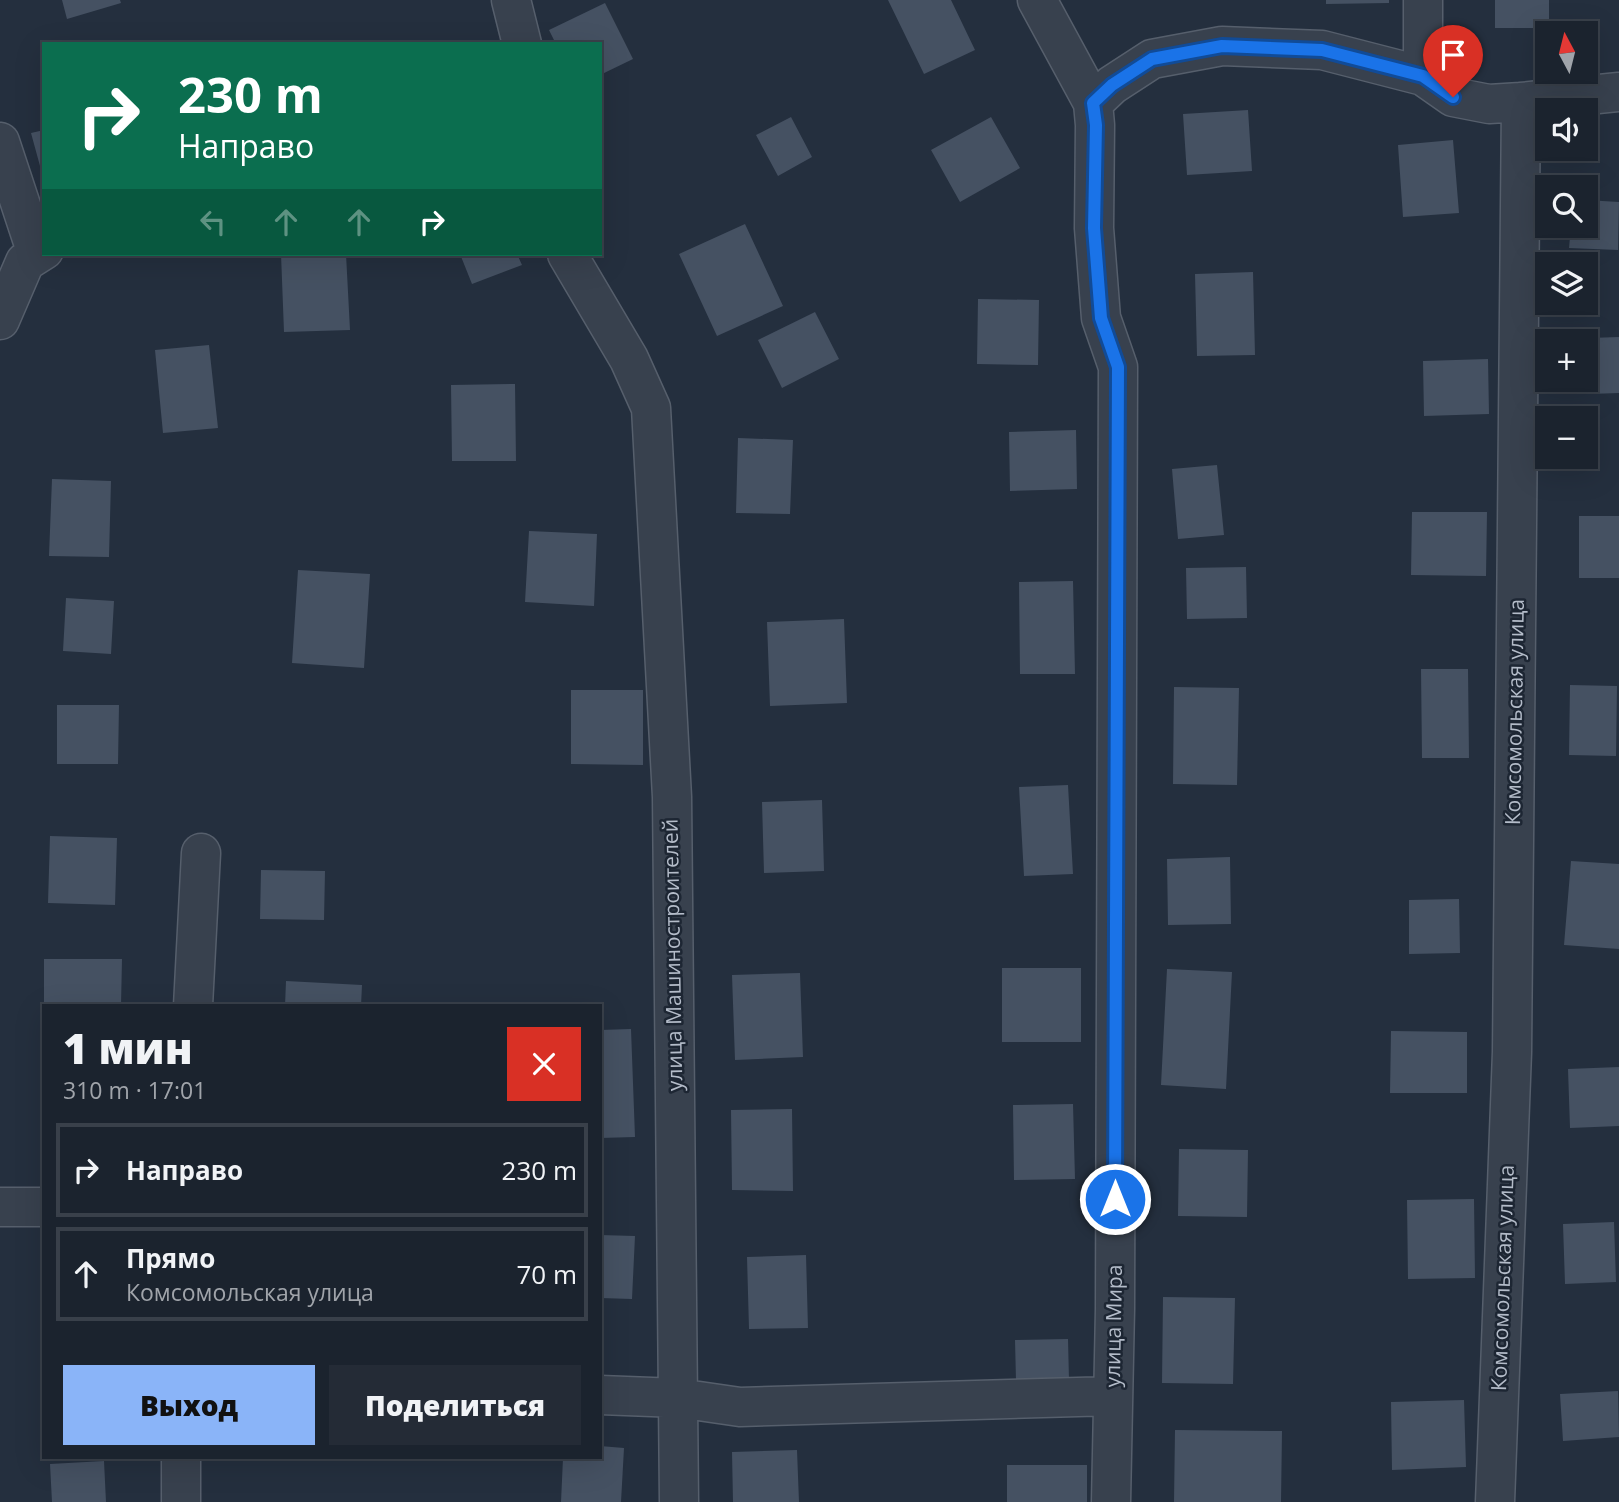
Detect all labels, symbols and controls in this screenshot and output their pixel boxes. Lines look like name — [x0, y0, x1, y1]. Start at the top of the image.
north arrow — [1535, 21, 1598, 84]
map controls — [1535, 21, 1598, 469]
pin — [1423, 25, 1483, 97]
icon: arrive — [1434, 36, 1472, 74]
text: 230 m — [178, 61, 323, 127]
icon: right — [63, 70, 154, 161]
button: sound — [1535, 98, 1598, 161]
text: Направо — [178, 124, 314, 167]
button: search — [1535, 175, 1598, 238]
icon: left — [194, 203, 232, 241]
icon: ahead — [267, 203, 305, 241]
icon: ahead — [340, 203, 378, 241]
icon: right — [413, 203, 451, 241]
button: layers — [1535, 252, 1598, 315]
button: + — [1535, 329, 1598, 392]
button: − — [1535, 406, 1598, 469]
street label: Комсомольская улица — [1498, 599, 1530, 825]
street label: улица Машиностроителей — [656, 819, 688, 1091]
text: 1 мин — [63, 1019, 193, 1076]
button: close — [507, 1027, 581, 1101]
text: 310 m · 17:01 — [63, 1074, 206, 1106]
icon: right — [67, 1151, 105, 1189]
text: Направо — [126, 1152, 243, 1188]
text: 230 m — [502, 1152, 577, 1188]
position arrow — [1078, 1162, 1152, 1236]
street label: Комсомольская улица — [1484, 1164, 1520, 1392]
text: Прямо — [126, 1240, 215, 1276]
icon: ahead — [67, 1255, 105, 1293]
text: 70 m — [516, 1256, 577, 1292]
street label: улица Мира — [1098, 1264, 1128, 1388]
text: Комсомольская улица — [126, 1276, 374, 1308]
button: Выход — [63, 1365, 315, 1445]
button: Поделиться — [329, 1365, 581, 1445]

